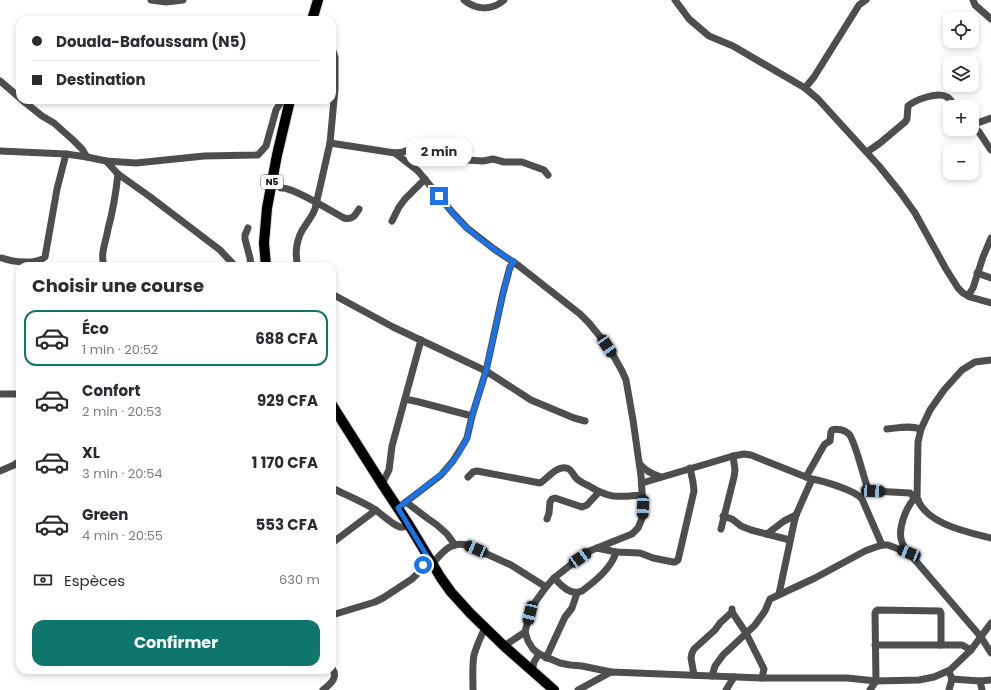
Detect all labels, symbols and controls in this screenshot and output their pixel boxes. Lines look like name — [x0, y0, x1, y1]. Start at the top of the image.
map controls — [943, 12, 979, 180]
button: locate — [943, 12, 979, 48]
text: Douala-Bafoussam (N5) — [56, 31, 247, 52]
button: layers — [943, 56, 979, 92]
text: Destination — [56, 69, 146, 90]
button: + — [943, 100, 979, 136]
callout: 2 min — [406, 138, 472, 166]
text: 2 min — [421, 142, 457, 161]
button: − — [943, 144, 979, 180]
road number: N5 — [261, 175, 283, 189]
route end — [430, 187, 448, 205]
text: Choisir une course — [32, 273, 204, 298]
text: Éco — [82, 318, 109, 339]
icon: car — [34, 320, 70, 356]
text: 688 CFA — [255, 328, 318, 349]
car — [595, 333, 619, 359]
text: 1 min · 20:52 — [82, 340, 158, 359]
text: Confort — [82, 380, 141, 401]
icon: car — [34, 382, 70, 418]
text: 929 CFA — [257, 390, 318, 411]
text: 2 min · 20:53 — [82, 402, 162, 421]
text: XL — [82, 442, 100, 463]
icon: car — [34, 444, 70, 480]
text: 1 170 CFA — [252, 452, 318, 473]
text: 3 min · 20:54 — [82, 464, 162, 483]
car — [861, 484, 885, 498]
car — [637, 495, 649, 519]
text: Green — [82, 504, 128, 525]
icon: car — [34, 506, 70, 542]
text: 553 CFA — [256, 514, 318, 535]
text: 4 min · 20:55 — [82, 526, 163, 545]
car — [463, 539, 489, 559]
car — [896, 543, 922, 563]
car — [567, 546, 593, 570]
route start — [414, 556, 432, 574]
icon: cash — [32, 569, 54, 591]
text: Espèces — [64, 570, 125, 591]
text: 630 m — [279, 570, 320, 589]
car — [521, 600, 539, 626]
button: Confirmer — [32, 620, 320, 666]

